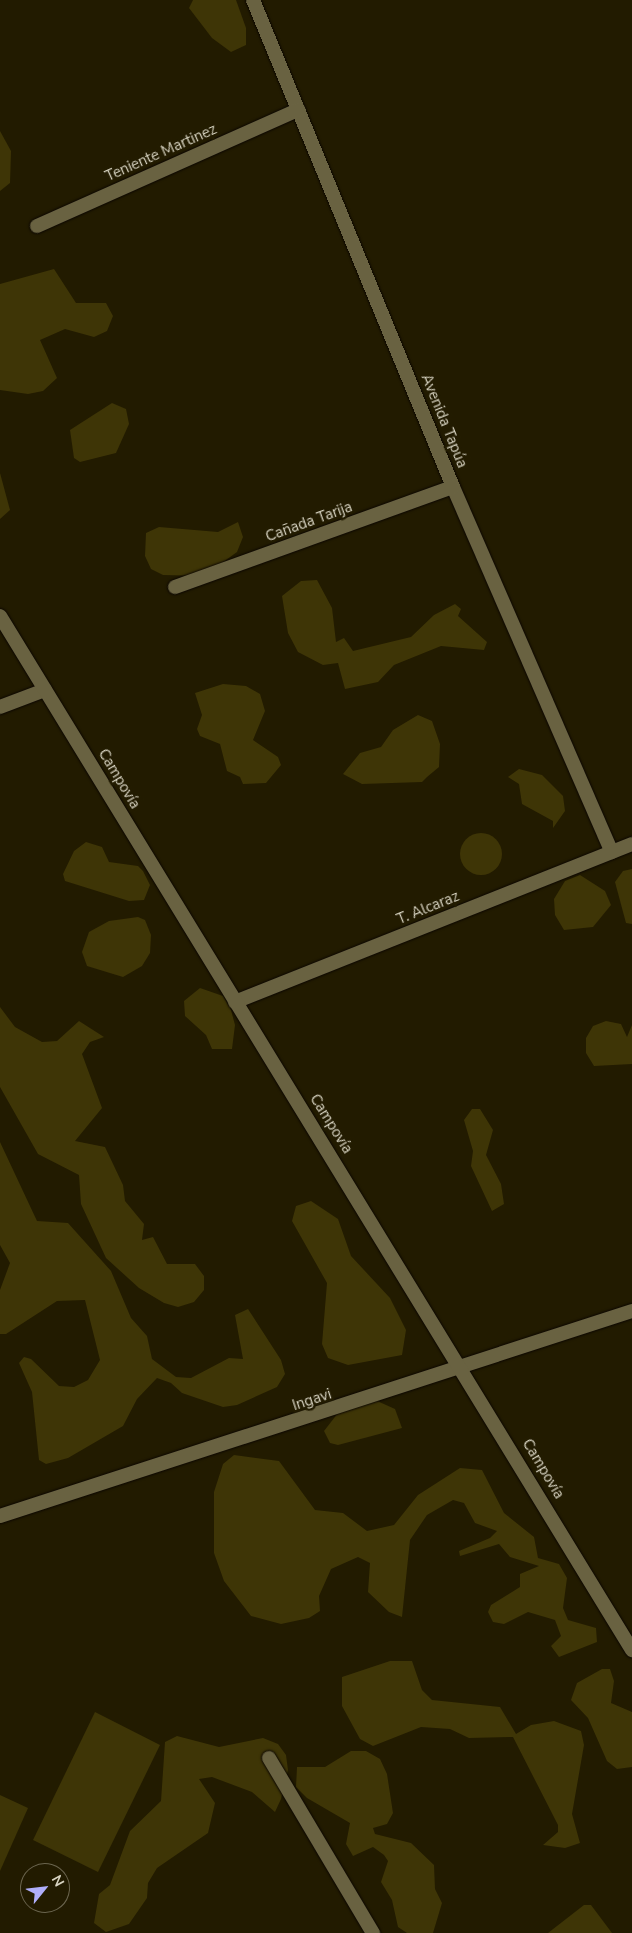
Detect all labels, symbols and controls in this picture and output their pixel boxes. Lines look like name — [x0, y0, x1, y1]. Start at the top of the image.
street label: Teniente Martinez — [103, 120, 219, 186]
street label: Avenida Tapúa — [417, 371, 471, 471]
street label: Cañada Tarija — [263, 498, 355, 546]
street label: Campovía — [94, 746, 144, 812]
street label: T. Alcaraz — [394, 887, 462, 929]
street label: Campovía — [306, 1091, 356, 1157]
street label: Ingavi — [290, 1385, 334, 1415]
street label: Campovía — [518, 1436, 568, 1502]
north arrow — [20, 1863, 70, 1913]
text: N — [47, 1872, 69, 1890]

